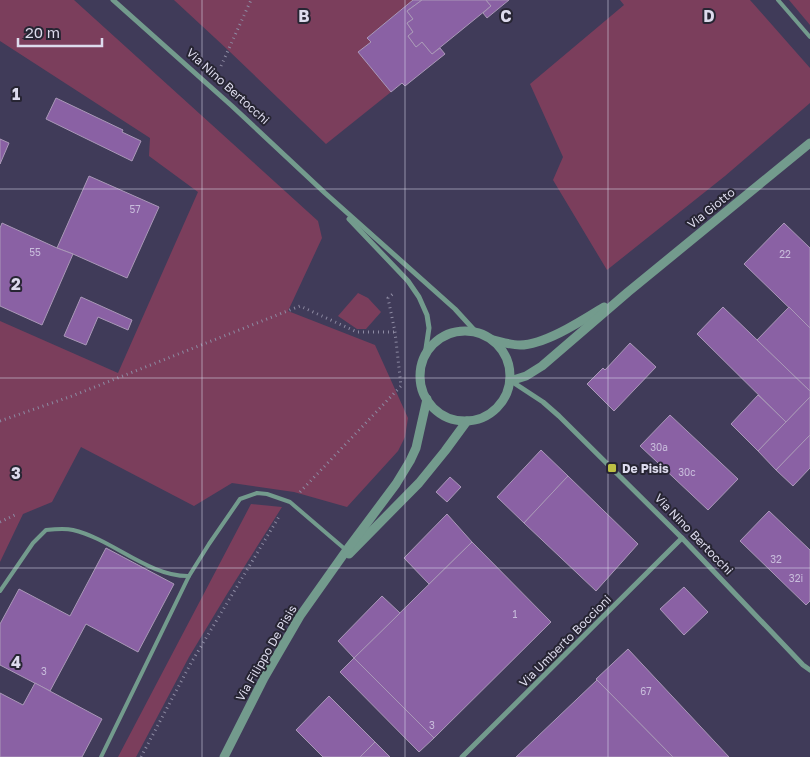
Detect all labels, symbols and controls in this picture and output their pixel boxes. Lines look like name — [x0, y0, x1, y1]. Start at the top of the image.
text: B — [298, 6, 310, 26]
text: C — [500, 6, 512, 26]
text: D — [703, 6, 715, 26]
scale bar — [18, 15, 101, 47]
text: 20 m — [25, 23, 60, 41]
street label: Via Nino Bertocchi — [183, 45, 273, 127]
text: 1 — [12, 84, 20, 104]
street label: Via Giotto — [684, 184, 738, 232]
house number: 57 — [129, 203, 141, 215]
house number: 55 — [29, 246, 41, 258]
house number: 22 — [779, 248, 791, 260]
text: 2 — [11, 274, 21, 294]
house number: 30a — [650, 441, 668, 453]
place label: De Pisis — [622, 461, 669, 476]
marker: De Pisis — [606, 462, 618, 474]
text: 3 — [11, 463, 21, 483]
house number: 30c — [678, 466, 696, 478]
street label: Via Nino Bertocchi — [652, 490, 736, 578]
house number: 32 — [770, 553, 782, 565]
house number: 32i — [789, 572, 803, 584]
street label: Via Umberto Boccioni — [516, 592, 614, 690]
street label: Via Filippo De Pisis — [232, 602, 300, 704]
house number: 1 — [513, 608, 518, 620]
text: 4 — [11, 652, 21, 672]
house number: 3 — [41, 665, 47, 677]
house number: 67 — [640, 685, 652, 697]
house number: 3 — [429, 719, 435, 731]

